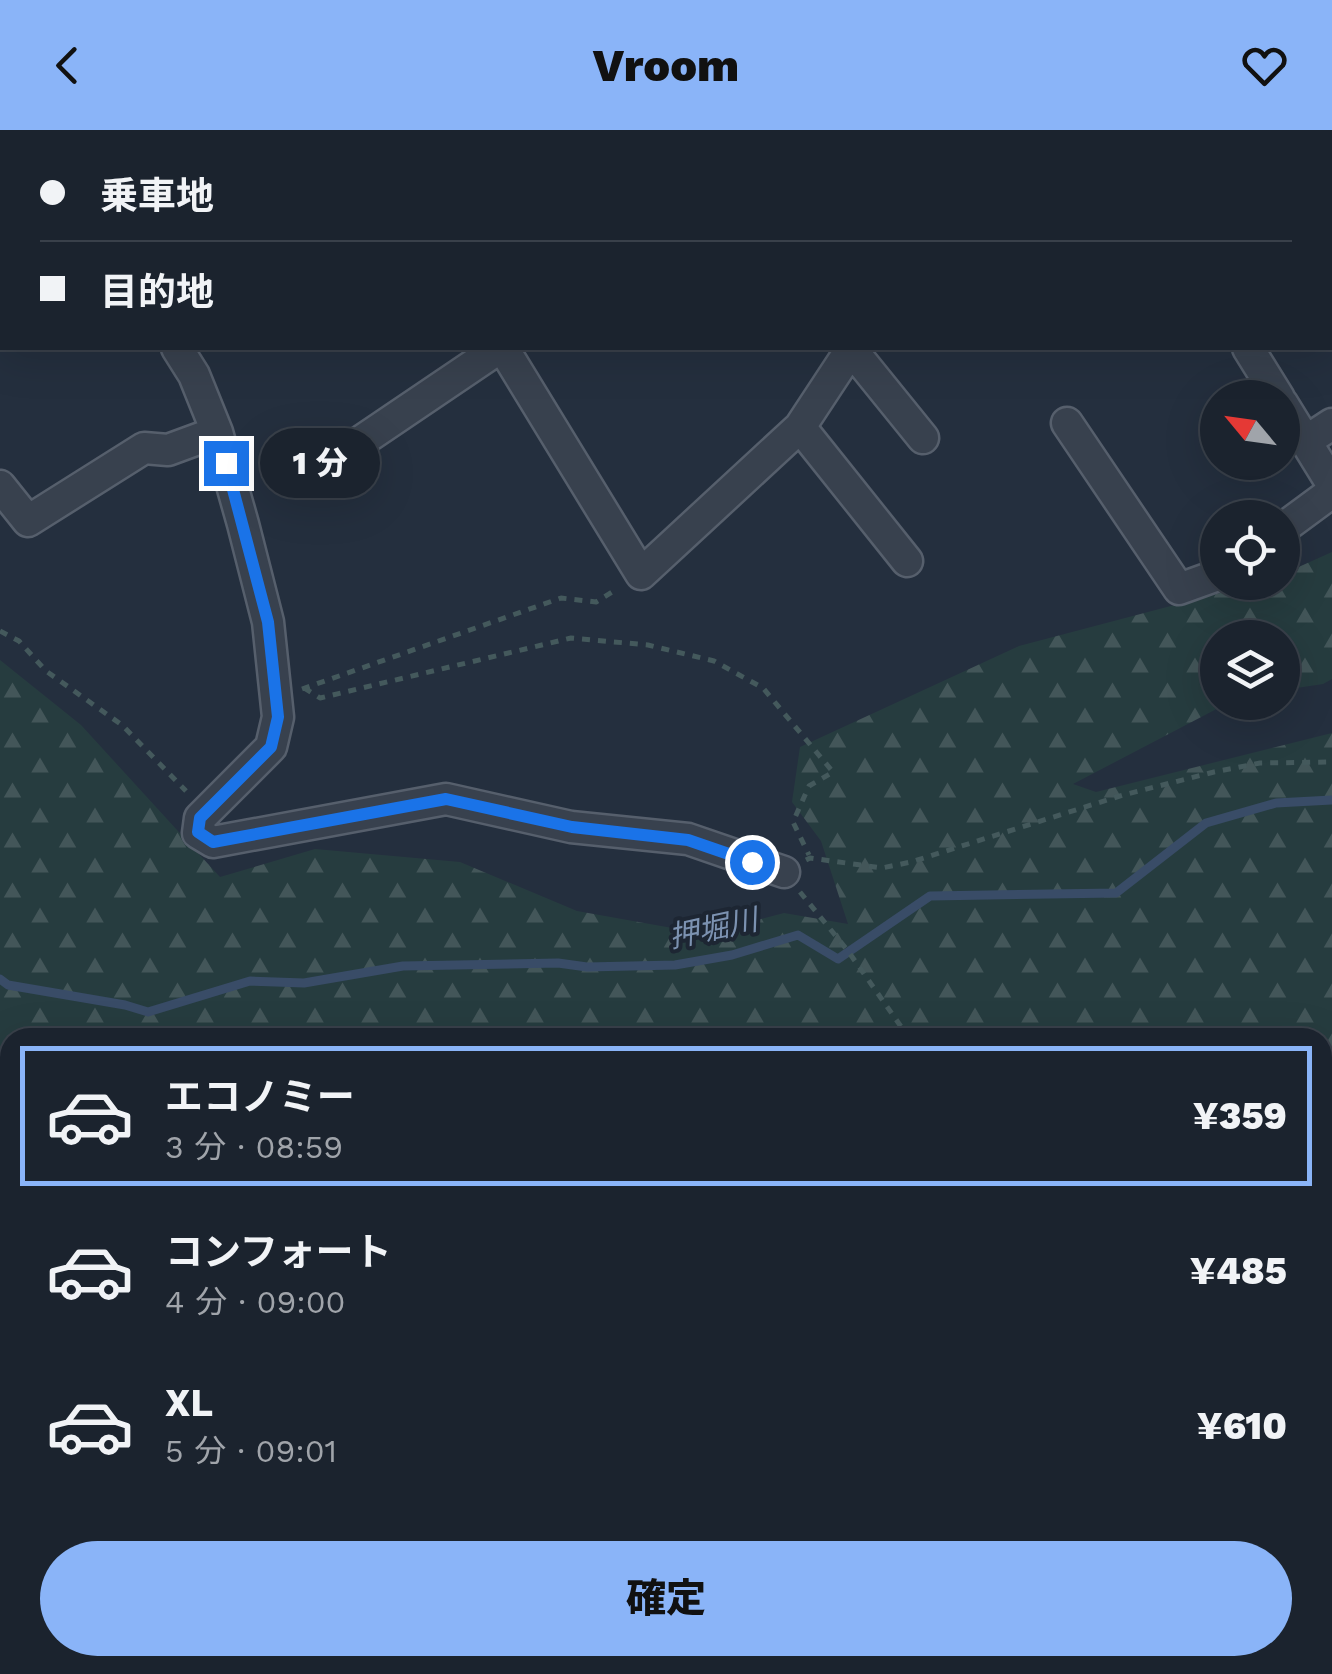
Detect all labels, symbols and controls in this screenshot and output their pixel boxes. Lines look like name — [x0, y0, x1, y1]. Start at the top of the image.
icon: back — [40, 38, 95, 93]
icon: heart — [1237, 38, 1292, 93]
text: Vroom — [593, 39, 739, 92]
text: 乗車地 — [100, 174, 214, 218]
text: 目的地 — [100, 270, 214, 314]
north arrow — [1200, 380, 1300, 480]
map controls — [1200, 380, 1300, 720]
callout: 1 分 — [261, 428, 381, 498]
route end — [204, 441, 249, 486]
text: 1 分 — [293, 444, 347, 482]
button: locate — [1200, 500, 1300, 600]
button: layers — [1200, 620, 1300, 720]
route start — [730, 840, 775, 885]
water label: 押堀川 — [665, 901, 764, 954]
icon: car — [45, 1071, 135, 1161]
text: エコノミー — [165, 1075, 355, 1119]
text: ¥359 — [1193, 1094, 1287, 1138]
text: 3 分 · 08:59 — [165, 1128, 343, 1166]
icon: car — [45, 1226, 135, 1316]
text: コンフォート — [165, 1230, 392, 1274]
text: ¥485 — [1190, 1249, 1287, 1293]
text: 4 分 · 09:00 — [165, 1283, 345, 1321]
icon: car — [45, 1381, 135, 1471]
text: XL — [165, 1381, 213, 1425]
text: ¥610 — [1197, 1404, 1287, 1448]
text: 5 分 · 09:01 — [165, 1432, 337, 1470]
button: 確定 — [40, 1541, 1292, 1656]

